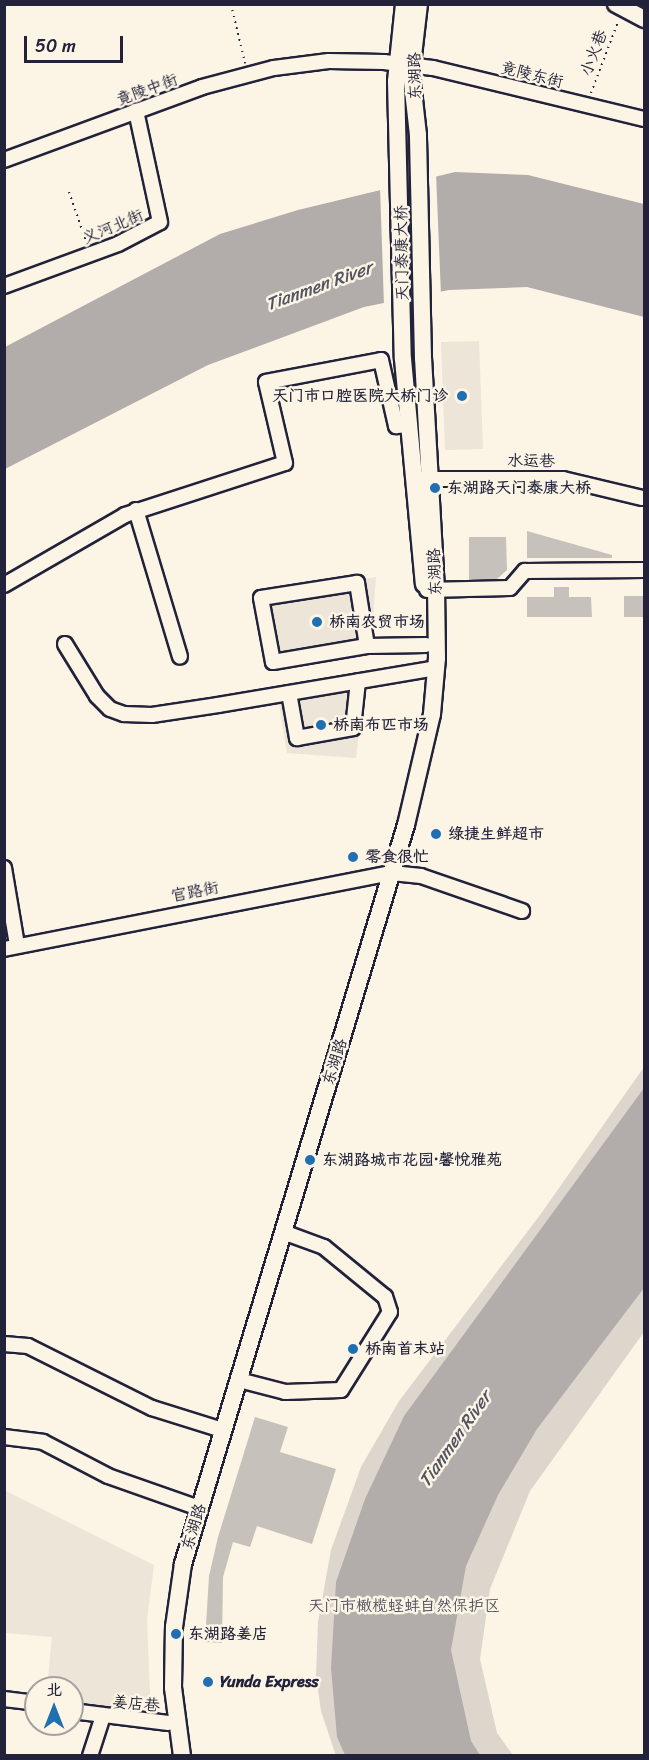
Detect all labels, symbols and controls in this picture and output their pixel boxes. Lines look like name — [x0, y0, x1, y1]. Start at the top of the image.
scale bar — [27, 24, 126, 62]
street label: 小火巷 — [576, 27, 612, 79]
text: 50 m — [35, 30, 76, 62]
street label: 东湖路 — [405, 52, 425, 100]
street label: 竟陵东街 — [499, 58, 565, 92]
street label: 竟陵中街 — [114, 70, 180, 110]
street label: 天门泰康大桥 — [392, 205, 412, 301]
street label: 义河北街 — [80, 206, 146, 248]
water label: Tianmen River — [263, 257, 375, 315]
place label: 天门市口腔医院大桥门诊 — [272, 386, 448, 406]
marker: 天门市口腔医院大桥门诊 — [453, 387, 471, 405]
street label: 水运巷 — [507, 451, 555, 471]
place label: 东湖路天门泰康大桥 — [447, 478, 591, 498]
marker: 东湖路天门泰康大桥 — [428, 481, 442, 495]
street label: 东湖路 — [425, 548, 445, 596]
place label: 桥南农贸市场 — [329, 612, 425, 632]
marker: 桥南农贸市场 — [310, 615, 324, 629]
place label: 桥南布匹市场 — [333, 715, 429, 735]
marker: 桥南布匹市场 — [314, 718, 328, 732]
place label: 绿捷生鲜超市 — [448, 824, 544, 844]
marker: 绿捷生鲜超市 — [429, 827, 443, 841]
place label: 零食很忙 — [365, 847, 429, 867]
marker: 零食很忙 — [346, 850, 360, 864]
street label: 官路街 — [170, 878, 220, 906]
street label: 东湖路 — [319, 1036, 351, 1088]
place label: 东湖路城市花园·馨悦雅苑 — [322, 1150, 502, 1170]
marker: 东湖路城市花园·馨悦雅苑 — [303, 1153, 317, 1167]
place label: 桥南首末站 — [365, 1339, 445, 1359]
marker: 桥南首末站 — [346, 1342, 360, 1356]
water label: Tianmen River — [414, 1387, 496, 1491]
street label: 东湖路 — [178, 1501, 210, 1553]
park label: 天门市橄榄蛏蚌自然保护区 — [308, 1596, 500, 1616]
place label: 东湖路姜店 — [188, 1624, 268, 1644]
marker: 东湖路姜店 — [169, 1627, 183, 1641]
place label: Yunda Express — [220, 1672, 320, 1692]
text: 北 — [46, 1675, 62, 1704]
marker: Yunda Express — [201, 1675, 215, 1689]
north arrow — [24, 1676, 84, 1736]
street label: 姜店巷 — [111, 1692, 161, 1716]

